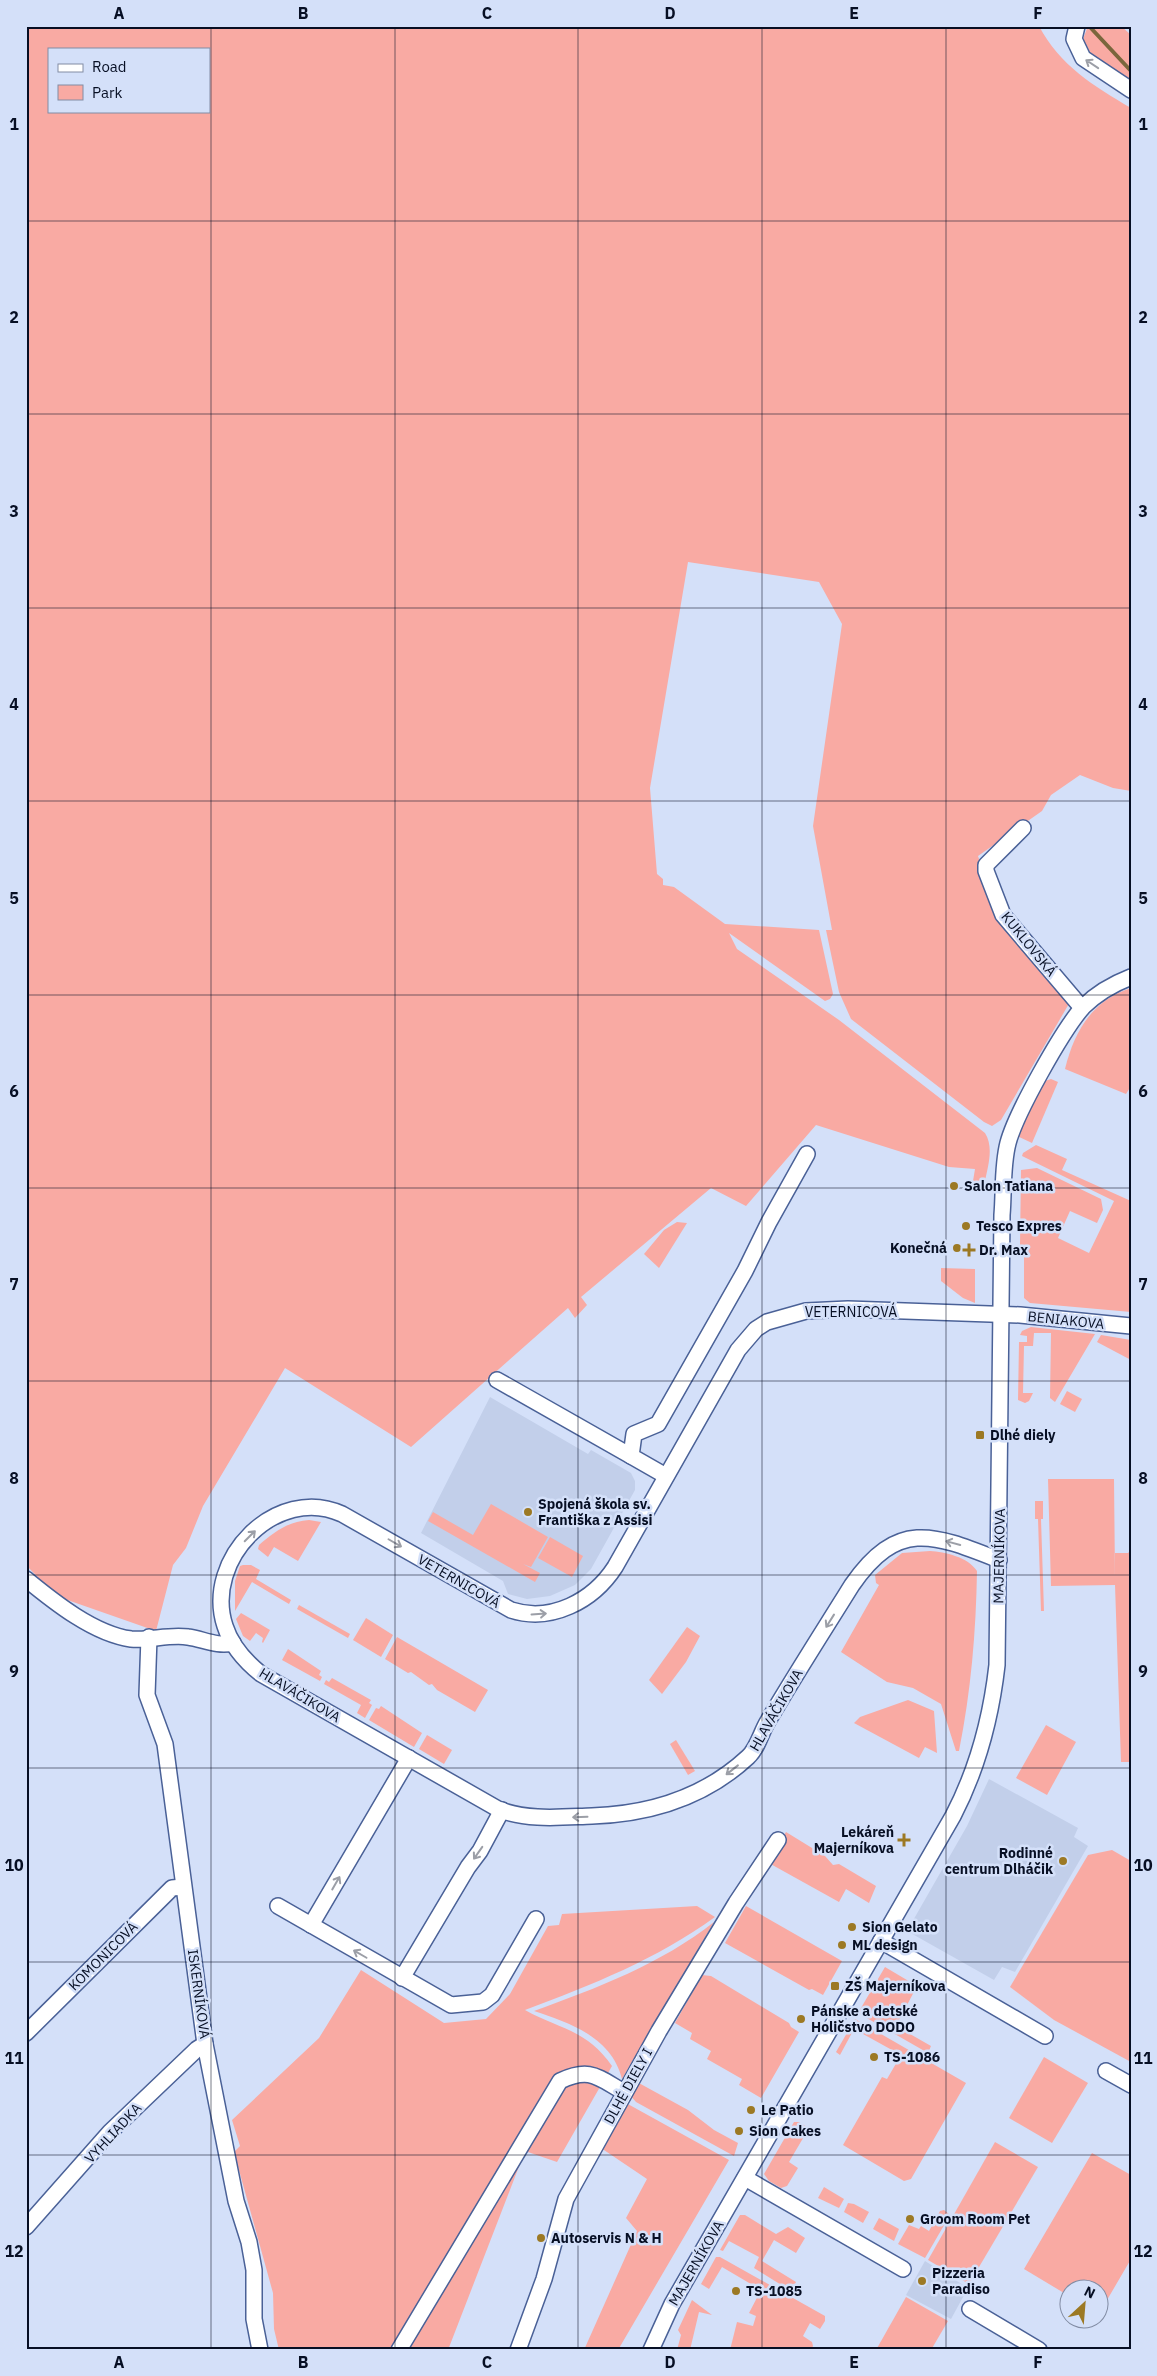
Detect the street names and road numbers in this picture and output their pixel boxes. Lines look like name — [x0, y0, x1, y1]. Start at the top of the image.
street label: KUKLOVSKÁ — [997, 907, 1061, 980]
street label: VETERNICOVÁ — [805, 1302, 897, 1321]
street label: BENIAKOVA — [1027, 1307, 1105, 1333]
street label: MAJERNÍKOVA — [988, 1508, 1009, 1604]
street label: VETERNICOVÁ — [414, 1549, 504, 1612]
street label: HLAVÁČIKOVA — [256, 1663, 345, 1726]
street label: HLAVÁČIKOVA — [744, 1665, 807, 1754]
street label: KOMONICOVÁ — [64, 1917, 141, 1994]
street label: ISKERNÍKOVÁ — [184, 1948, 215, 2040]
street label: DLHÉ DIELY I — [599, 2044, 656, 2127]
street label: VYHLIADKA — [81, 2099, 145, 2167]
street label: MAJERNÍKOVA — [663, 2217, 728, 2309]

